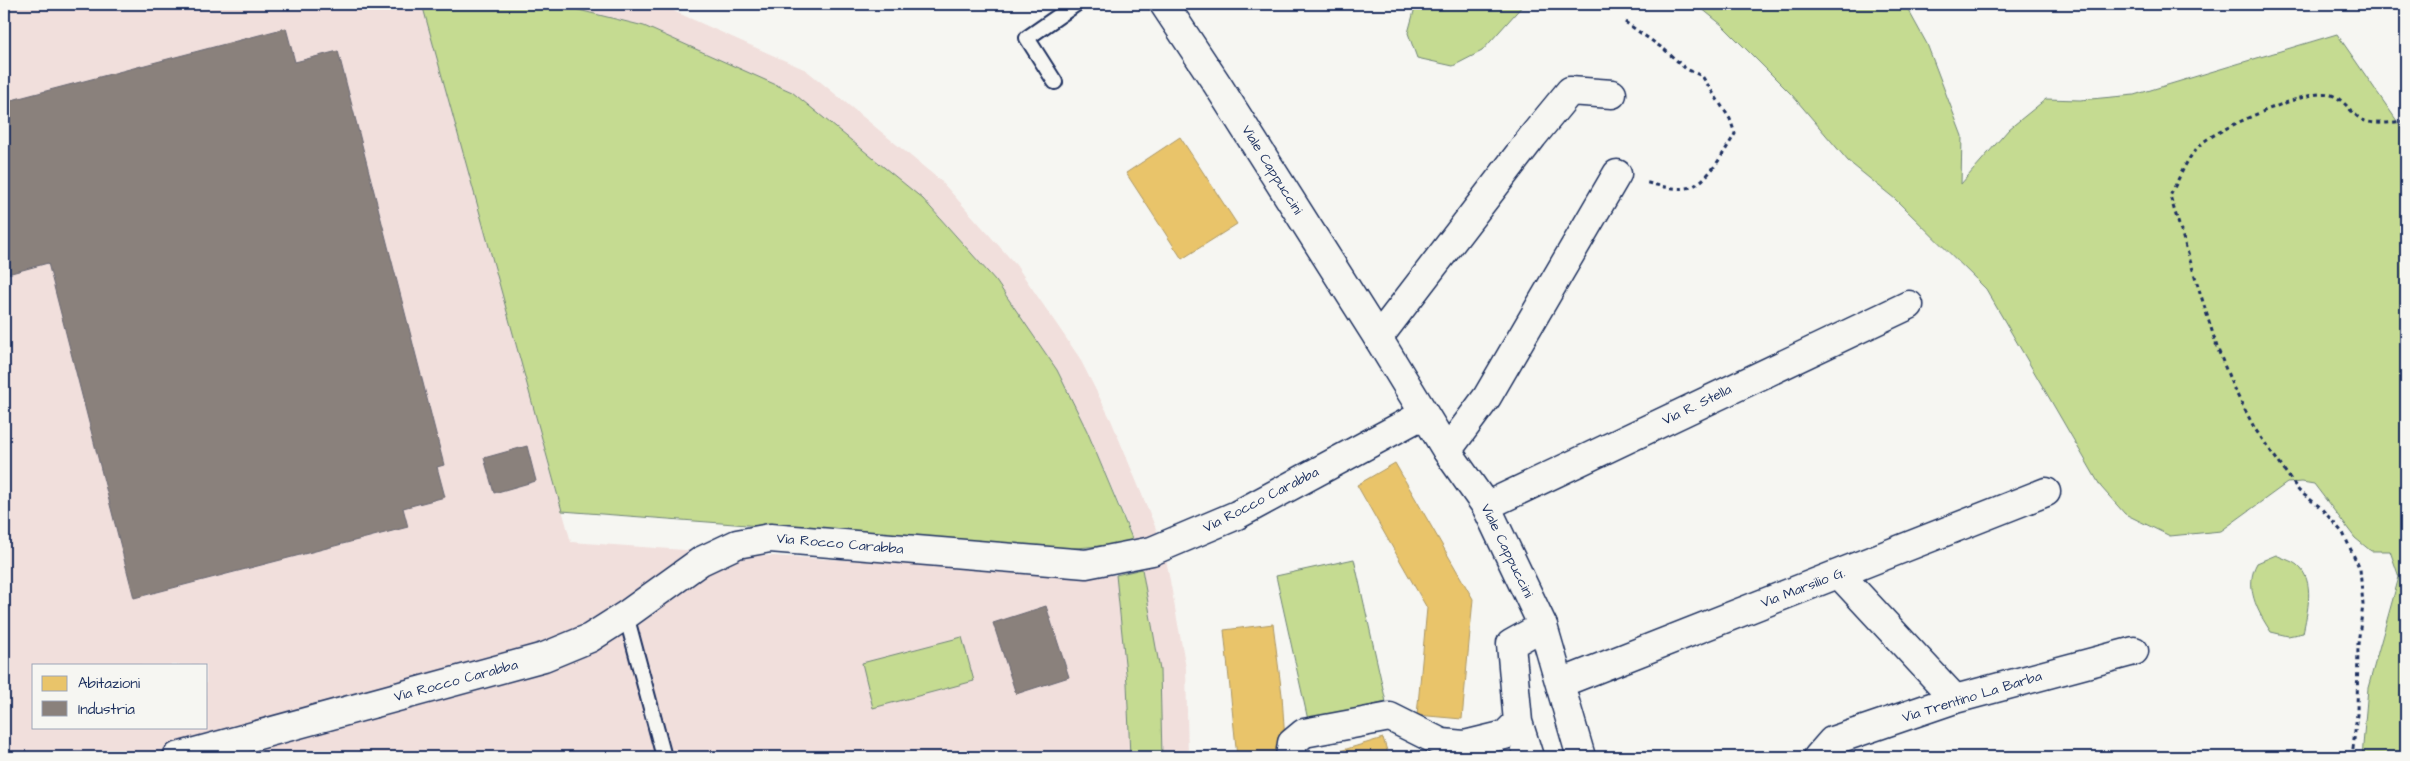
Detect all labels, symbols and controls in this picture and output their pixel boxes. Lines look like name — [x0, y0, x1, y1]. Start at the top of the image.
street label: Viale Cappuccini — [1236, 121, 1308, 219]
street label: Via R. Stella — [1659, 380, 1735, 430]
street label: Via Rocco Carabba — [1200, 462, 1322, 538]
street label: Viale Cappuccini — [1476, 501, 1538, 601]
street label: Via Rocco Carabba — [776, 528, 904, 560]
street label: Via Marsilio G. — [1758, 563, 1848, 613]
street label: Via Rocco Carabba — [392, 655, 520, 707]
legend — [32, 664, 208, 728]
street label: Via Trentino La Barba — [1900, 666, 2044, 728]
text: Abitazioni — [78, 673, 141, 694]
text: Industria — [78, 699, 135, 720]

